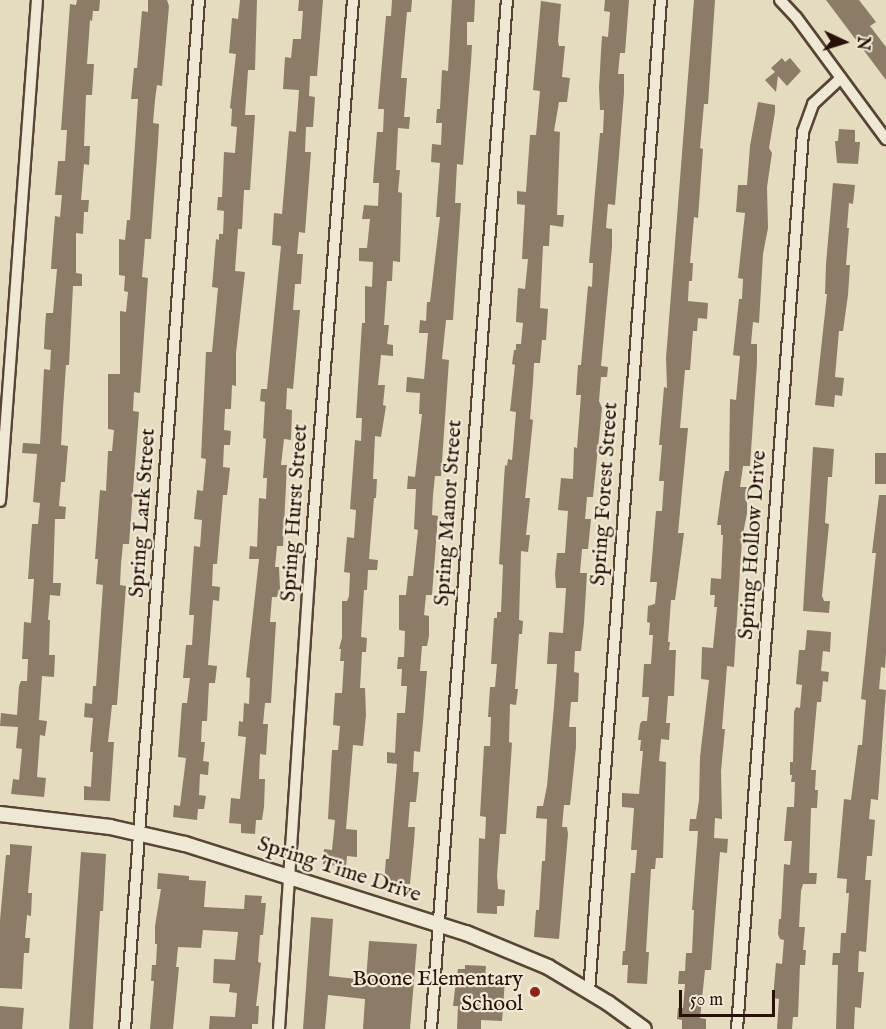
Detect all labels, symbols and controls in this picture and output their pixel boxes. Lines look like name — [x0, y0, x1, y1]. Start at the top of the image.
north arrow — [814, 12, 874, 72]
text: N — [851, 36, 872, 51]
street label: Spring Forest Street — [585, 401, 625, 587]
street label: Spring Manor Street — [429, 419, 469, 607]
street label: Spring Hurst Street — [276, 423, 314, 603]
street label: Spring Lark Street — [124, 427, 162, 599]
street label: Spring Hollow Drive — [733, 449, 773, 641]
street label: Spring Time Drive — [254, 831, 424, 909]
place label: Boone Elementary School — [352, 966, 523, 1017]
scale bar — [682, 978, 778, 1016]
marker: Boone Elementary School — [528, 985, 542, 999]
text: 50 m — [690, 989, 723, 1012]

